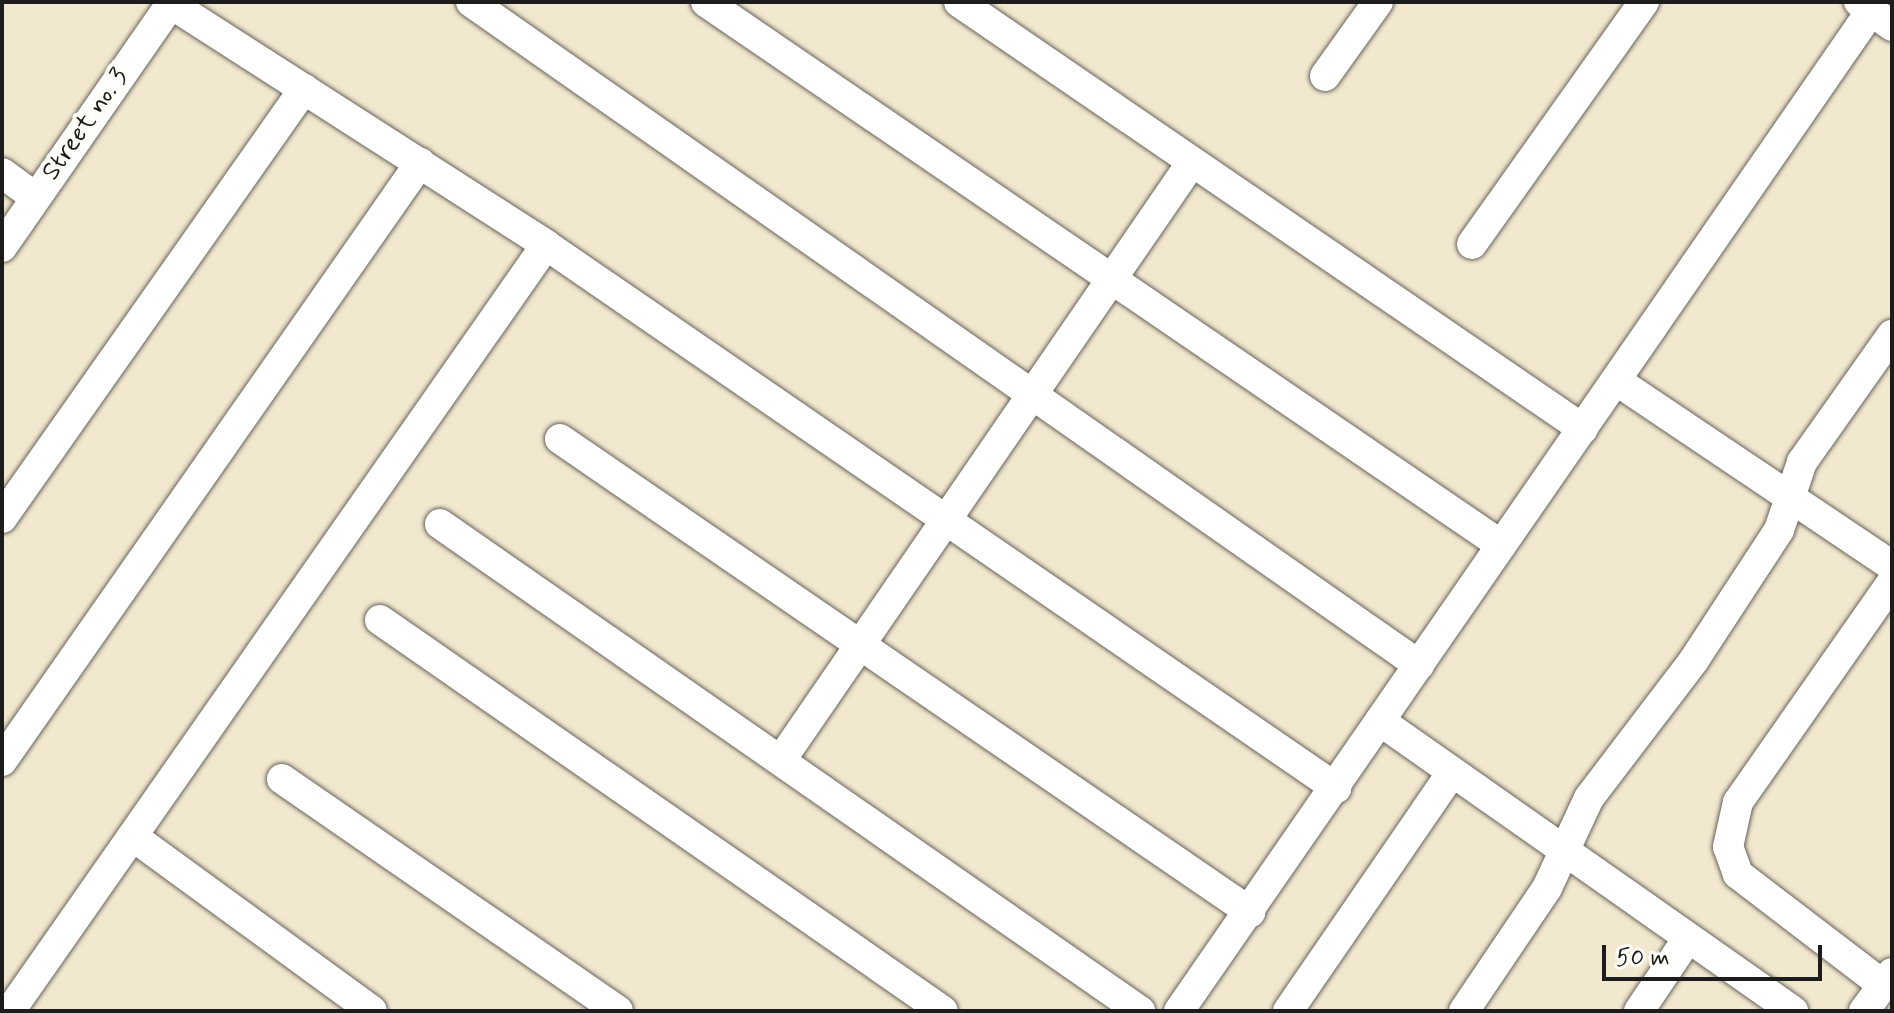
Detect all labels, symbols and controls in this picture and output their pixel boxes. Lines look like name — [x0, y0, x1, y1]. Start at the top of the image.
street label: Street no. 3 — [36, 63, 136, 187]
scale bar — [1606, 929, 1826, 979]
text: 50 m — [1616, 943, 1670, 974]

